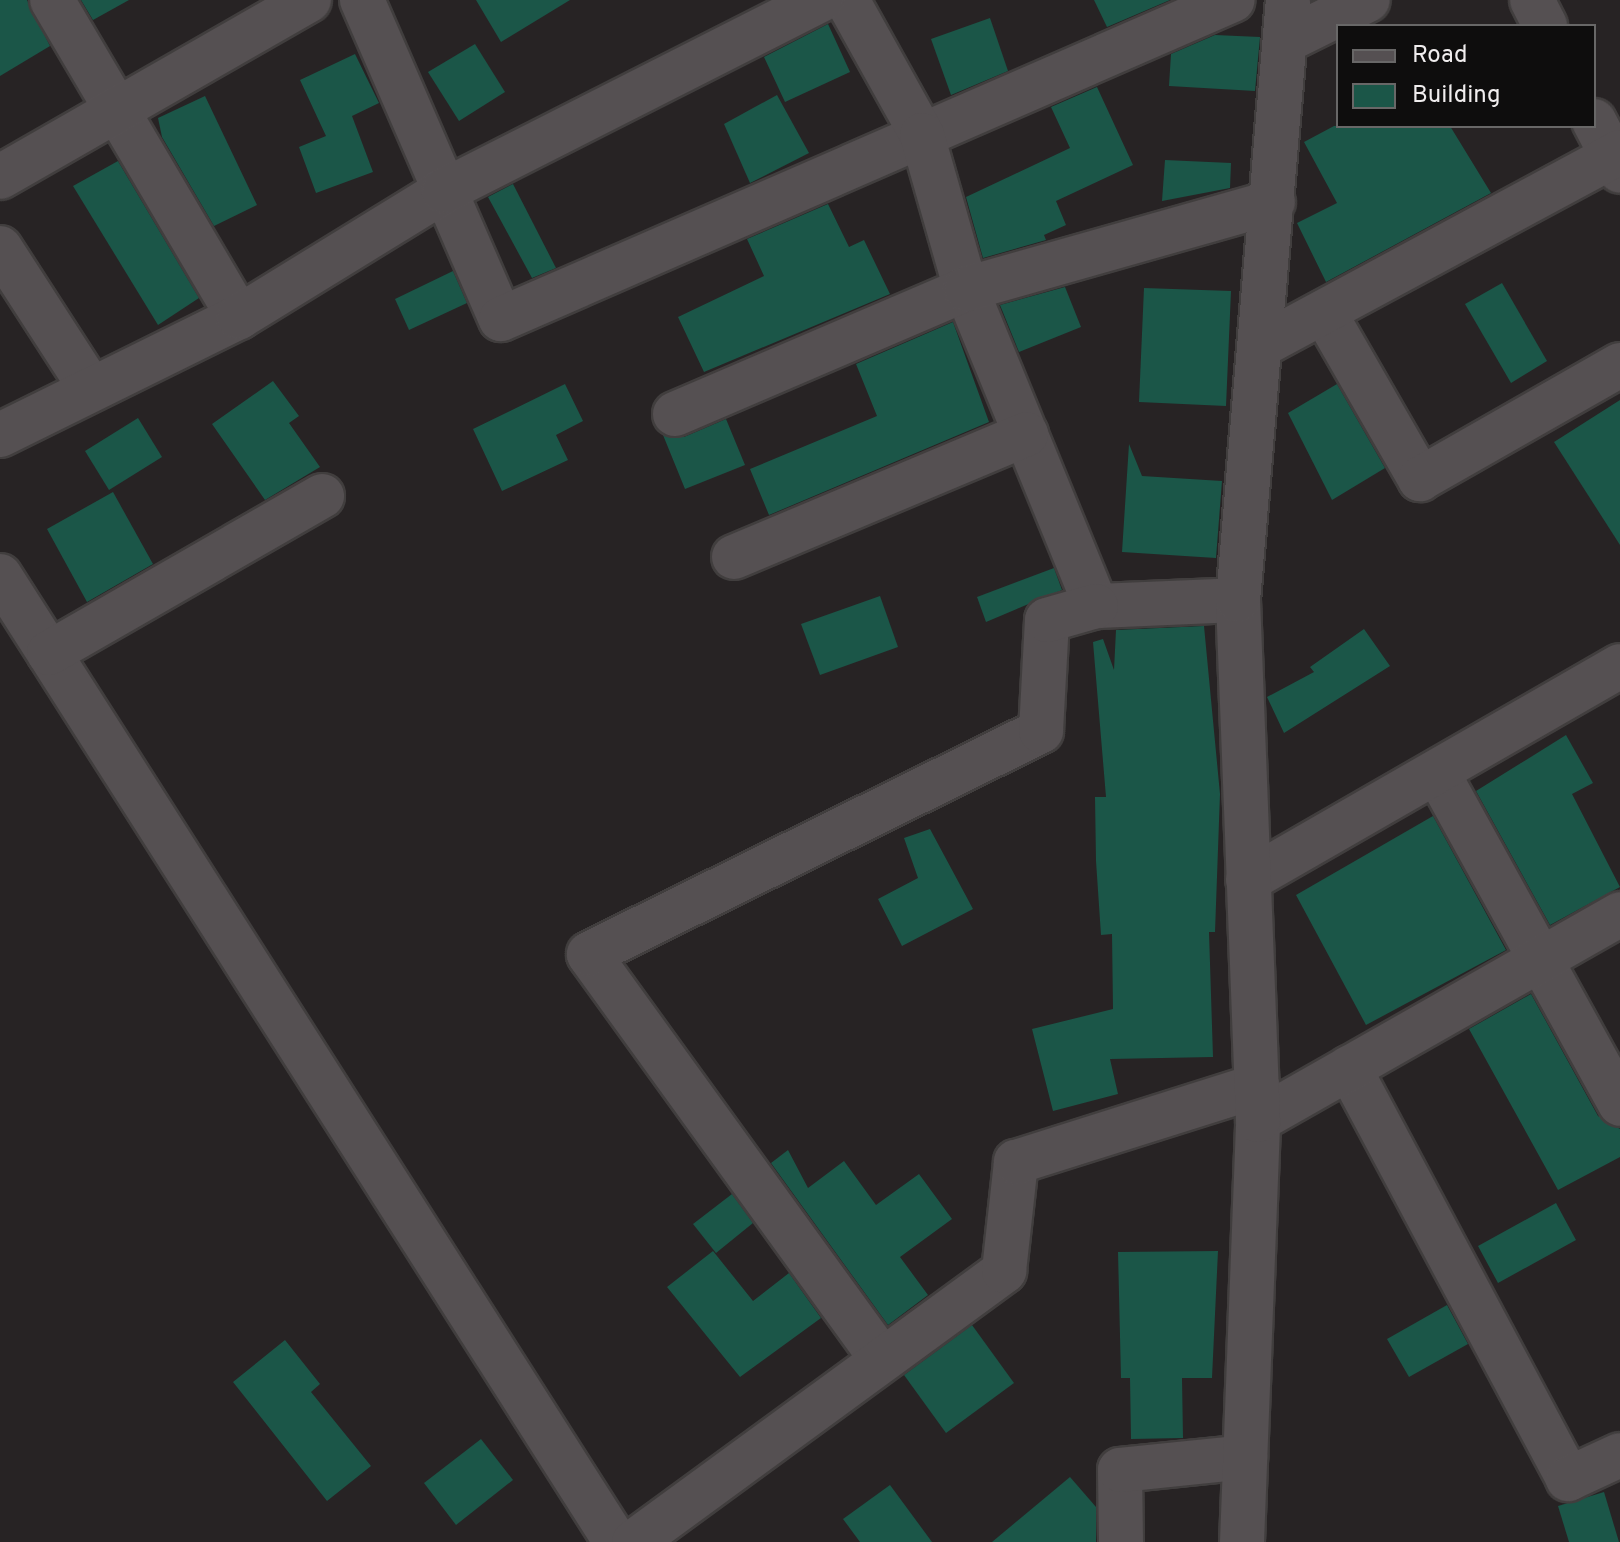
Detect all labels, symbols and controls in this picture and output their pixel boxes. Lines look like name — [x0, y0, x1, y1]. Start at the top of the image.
legend — [1336, 24, 1596, 128]
text: Road — [1412, 41, 1468, 71]
text: Building — [1412, 81, 1501, 111]

